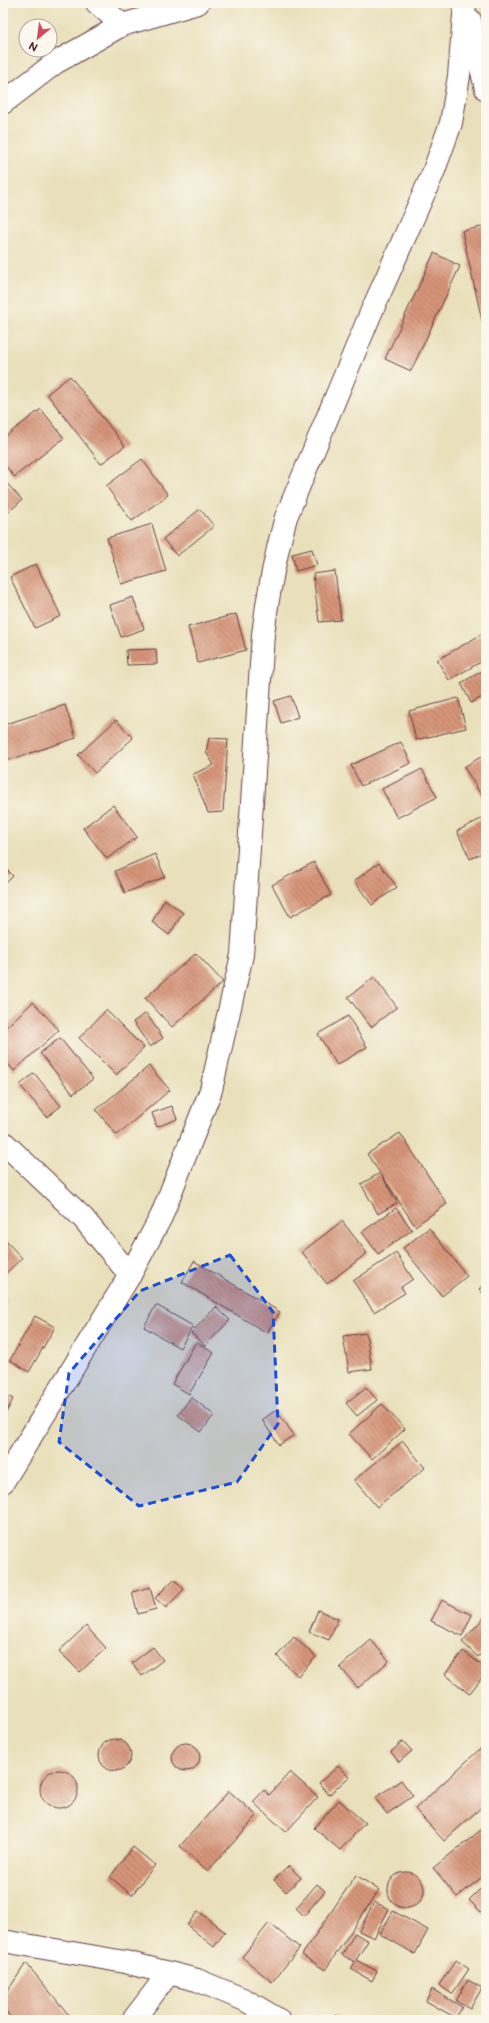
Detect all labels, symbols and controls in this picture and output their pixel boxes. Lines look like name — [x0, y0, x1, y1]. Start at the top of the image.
north arrow — [18, 18, 58, 58]
text: N — [27, 39, 40, 54]

